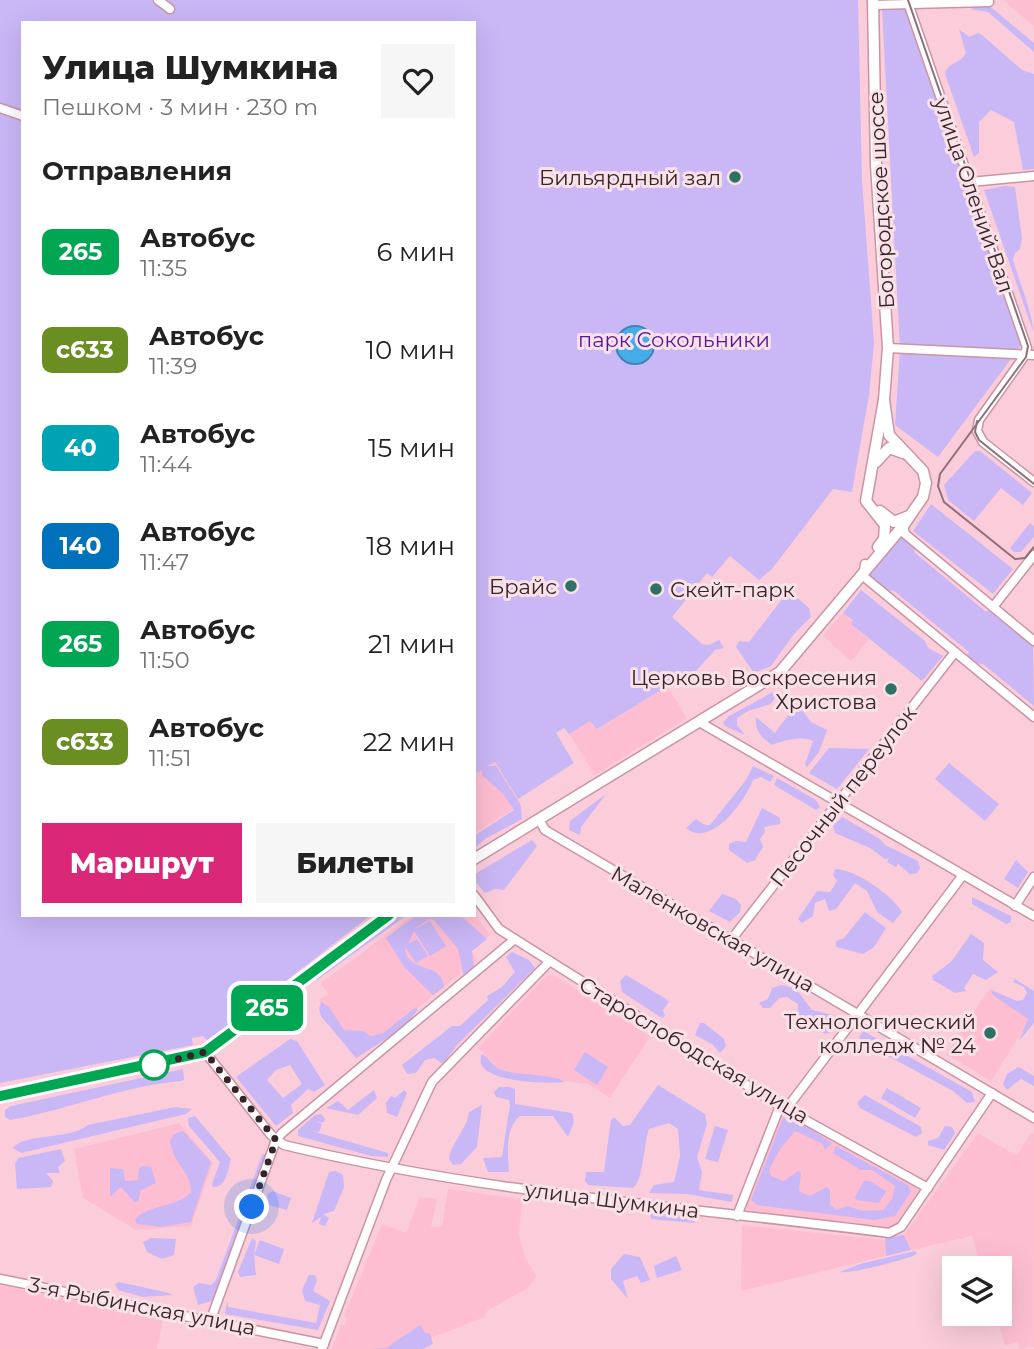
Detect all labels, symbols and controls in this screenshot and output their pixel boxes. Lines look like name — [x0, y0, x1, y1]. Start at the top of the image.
button: heart — [381, 44, 455, 118]
text: Улица Шумкина — [42, 47, 338, 87]
street label: Богородское шоссе — [863, 91, 899, 309]
text: Пешком · 3 мин · 230 m — [42, 93, 318, 121]
street label: улица Олений Вал — [929, 93, 1019, 296]
text: Отправления — [42, 155, 232, 187]
place label: Бильярдный зал — [539, 165, 721, 190]
marker: Бильярдный зал — [727, 169, 743, 185]
text: Автобус — [140, 222, 255, 254]
text: 6 мин — [376, 236, 455, 268]
text: 265 — [59, 237, 102, 266]
text: 11:35 — [140, 254, 187, 282]
text: Автобус — [149, 320, 264, 352]
park label: парк Сокольники — [578, 327, 770, 352]
text: 10 мин — [366, 334, 455, 366]
text: с633 — [56, 335, 114, 364]
text: 11:39 — [149, 352, 197, 380]
text: Автобус — [140, 418, 255, 450]
text: 15 мин — [368, 432, 455, 464]
text: 40 — [64, 433, 97, 462]
text: 11:44 — [140, 450, 192, 478]
text: Автобус — [140, 516, 255, 548]
text: 18 мин — [366, 530, 455, 562]
text: 140 — [59, 531, 102, 560]
text: 11:47 — [140, 548, 189, 576]
place label: Брайс — [489, 574, 557, 599]
place label: Скейт-парк — [670, 577, 795, 602]
marker: Брайс — [563, 578, 579, 594]
marker: Скейт-парк — [648, 581, 664, 597]
text: Автобус — [140, 614, 255, 646]
text: 21 мин — [368, 628, 455, 660]
text: 265 — [59, 629, 102, 658]
text: 11:50 — [140, 646, 190, 674]
place label: Церковь Воскресения Христова — [631, 665, 877, 714]
marker: Церковь Воскресения Христова — [883, 681, 899, 697]
street label: Песочный переулок — [765, 700, 921, 892]
text: Автобус — [149, 712, 264, 744]
text: 22 мин — [363, 726, 455, 758]
text: с633 — [56, 727, 114, 756]
text: 11:51 — [149, 744, 192, 772]
button: Маршрут — [42, 823, 242, 903]
button: Билеты — [256, 823, 455, 903]
street label: Маленковская улица — [607, 860, 819, 998]
street label: Старослободская улица — [575, 971, 813, 1129]
line badge: 265 — [227, 985, 307, 1031]
text: 265 — [245, 993, 289, 1022]
place label: Технологический колледж № 24 — [784, 1009, 976, 1058]
marker: Технологический колледж № 24 — [982, 1025, 998, 1041]
unlabelled marker — [139, 1050, 169, 1080]
street label: улица Шумкина — [522, 1177, 701, 1223]
your location — [234, 1189, 269, 1224]
map controls — [942, 1256, 1012, 1326]
button: layers — [942, 1256, 1012, 1326]
street label: 3-я Рыбинская улица — [26, 1272, 258, 1340]

